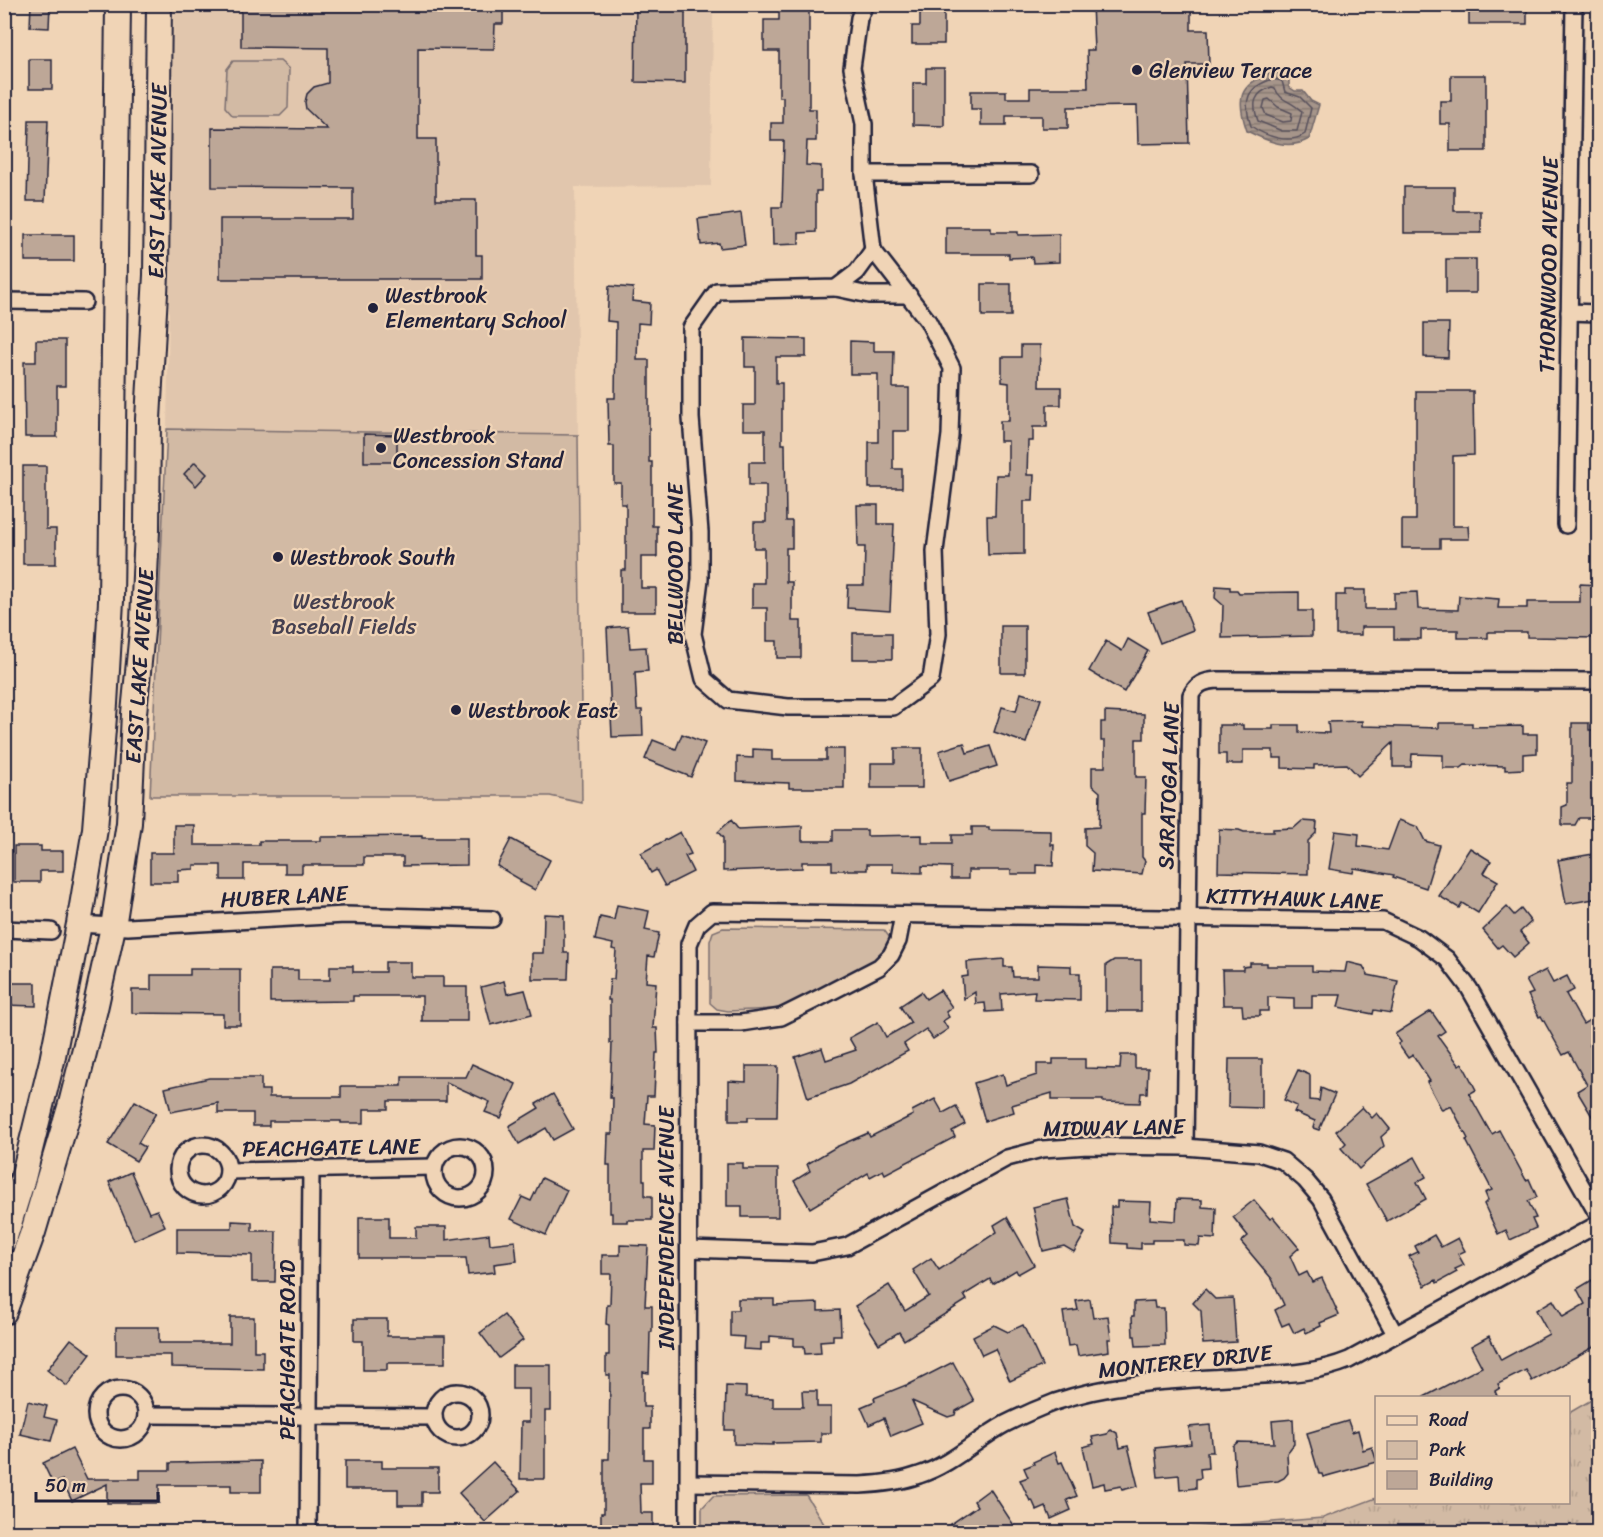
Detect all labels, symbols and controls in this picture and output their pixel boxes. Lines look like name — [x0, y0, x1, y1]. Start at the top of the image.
place label: Glenview Terrace — [1149, 51, 1313, 90]
marker: Glenview Terrace — [1130, 63, 1144, 77]
street label: EAST LAKE AVENUE — [136, 81, 179, 279]
street label: THORNWOOD AVENUE — [1527, 155, 1570, 374]
place label: Westbrook Elementary School — [385, 276, 567, 340]
marker: Westbrook Elementary School — [366, 301, 380, 315]
place label: Westbrook Concession Stand — [393, 416, 565, 480]
marker: Westbrook Concession Stand — [374, 441, 388, 455]
street label: BELLWOOD LANE — [656, 481, 695, 645]
place label: Westbrook South — [290, 538, 455, 577]
marker: Westbrook South — [271, 550, 285, 564]
street label: EAST LAKE AVENUE — [113, 565, 166, 765]
park label: Westbrook Baseball Fields — [272, 582, 417, 646]
place label: Westbrook East — [468, 691, 619, 730]
street label: SARATOGA LANE — [1146, 700, 1191, 870]
marker: Westbrook East — [449, 703, 463, 717]
street label: HUBER LANE — [219, 874, 350, 919]
street label: KITTYHAWK LANE — [1206, 876, 1384, 921]
street label: INDEPENDENCE AVENUE — [647, 1104, 686, 1351]
street label: MIDWAY LANE — [1043, 1107, 1187, 1148]
street label: PEACHGATE LANE — [242, 1126, 422, 1169]
street label: PEACHGATE ROAD — [268, 1259, 307, 1440]
street label: MONTEREY DRIVE — [1096, 1333, 1276, 1390]
legend — [1375, 1396, 1570, 1504]
text: Road — [1429, 1404, 1469, 1436]
text: Park — [1429, 1434, 1466, 1466]
text: Building — [1429, 1464, 1493, 1496]
scale bar — [36, 1465, 158, 1503]
text: 50 m — [45, 1470, 86, 1502]

